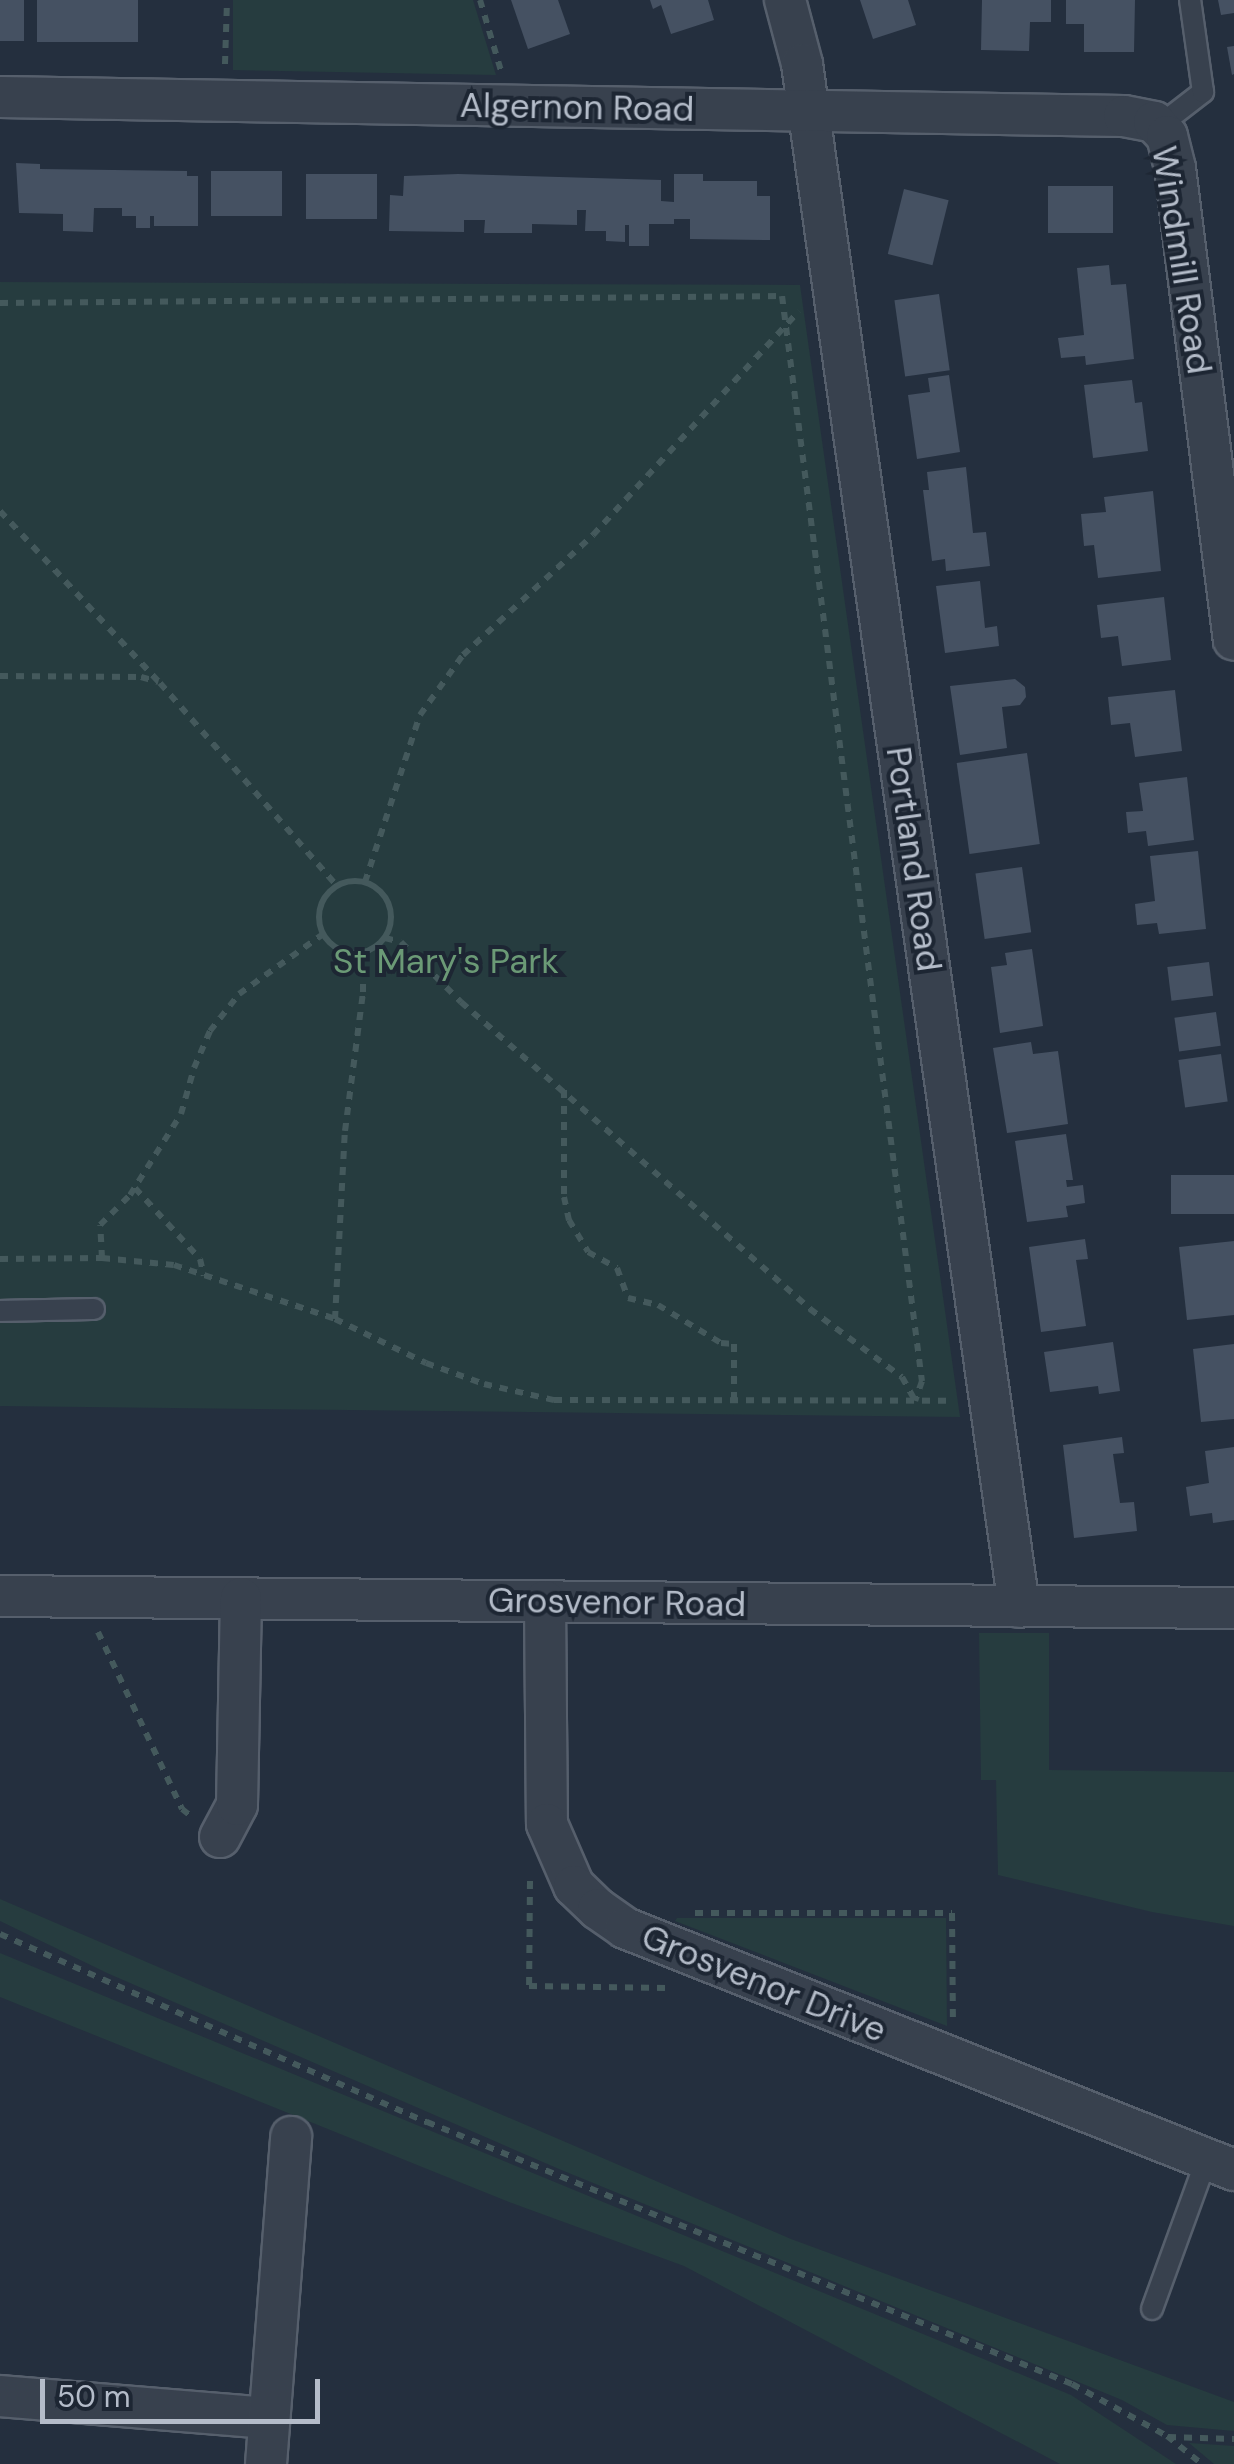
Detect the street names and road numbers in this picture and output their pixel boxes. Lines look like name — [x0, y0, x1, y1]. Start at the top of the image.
street label: Algernon Road — [459, 84, 695, 130]
street label: Windmill Road — [1143, 143, 1221, 377]
street label: Portland Road — [877, 744, 951, 974]
street label: Grosvenor Road — [488, 1579, 746, 1625]
street label: Grosvenor Drive — [636, 1915, 892, 2051]

